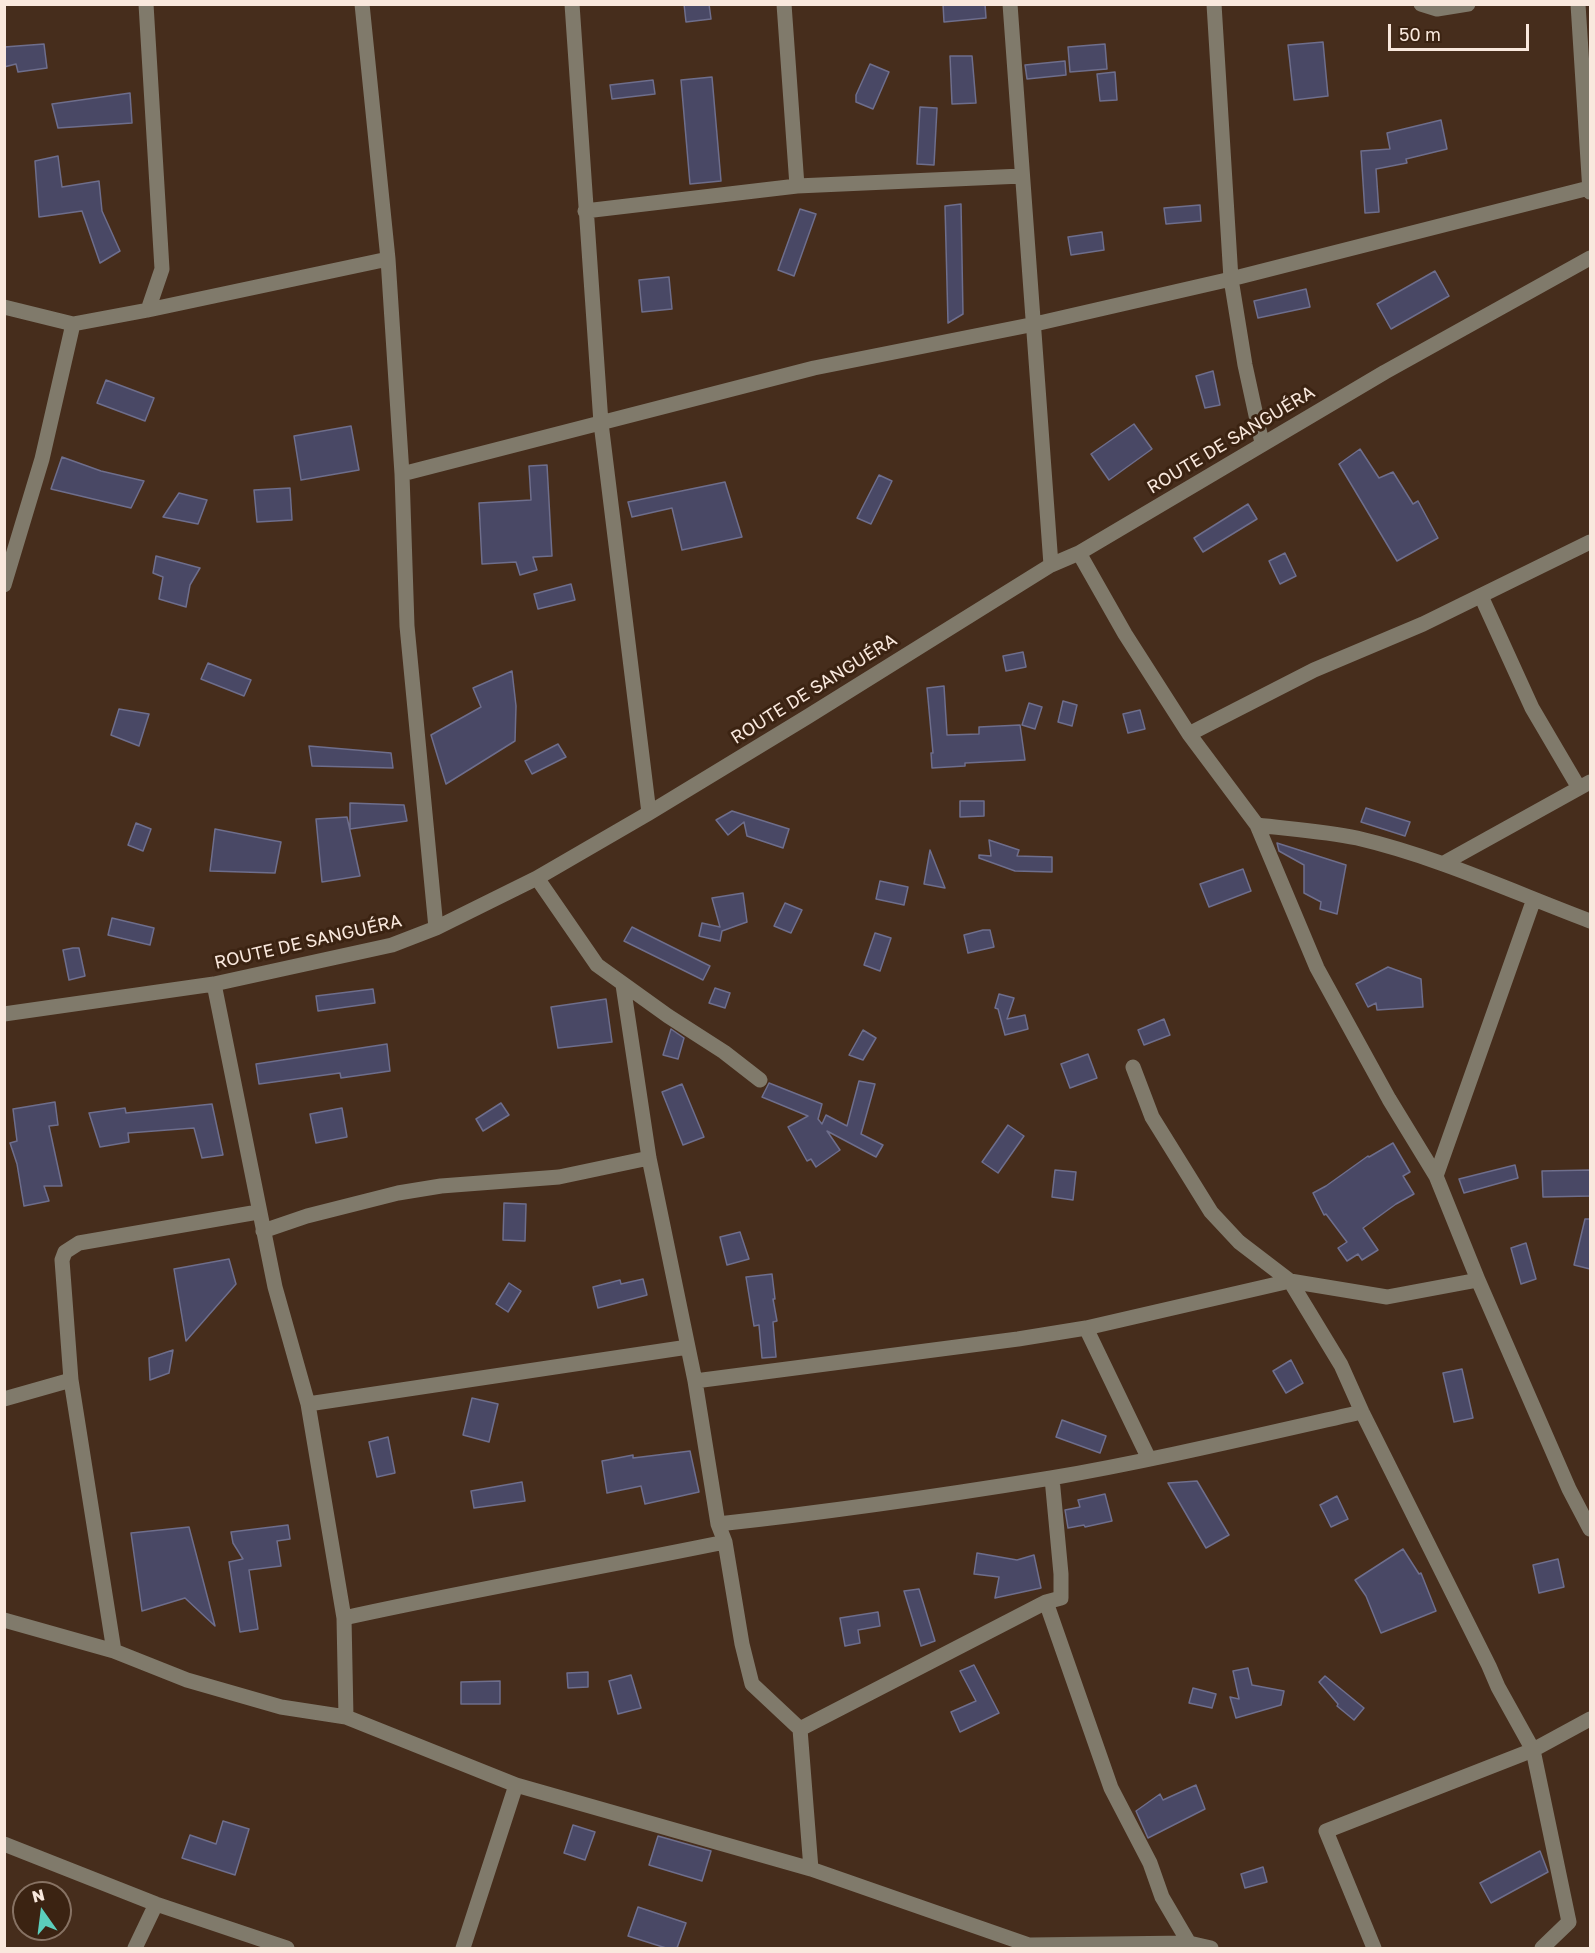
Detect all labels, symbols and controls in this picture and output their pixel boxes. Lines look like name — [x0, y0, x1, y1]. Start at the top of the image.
scale bar — [1391, 12, 1532, 50]
text: 50 m — [1399, 23, 1441, 45]
street label: ROUTE DE SANGUÉRA — [1143, 381, 1319, 499]
street label: ROUTE DE SANGUÉRA — [727, 629, 901, 749]
street label: ROUTE DE SANGUÉRA — [212, 910, 404, 974]
north arrow — [12, 1881, 72, 1941]
text: N — [30, 1884, 46, 1907]

